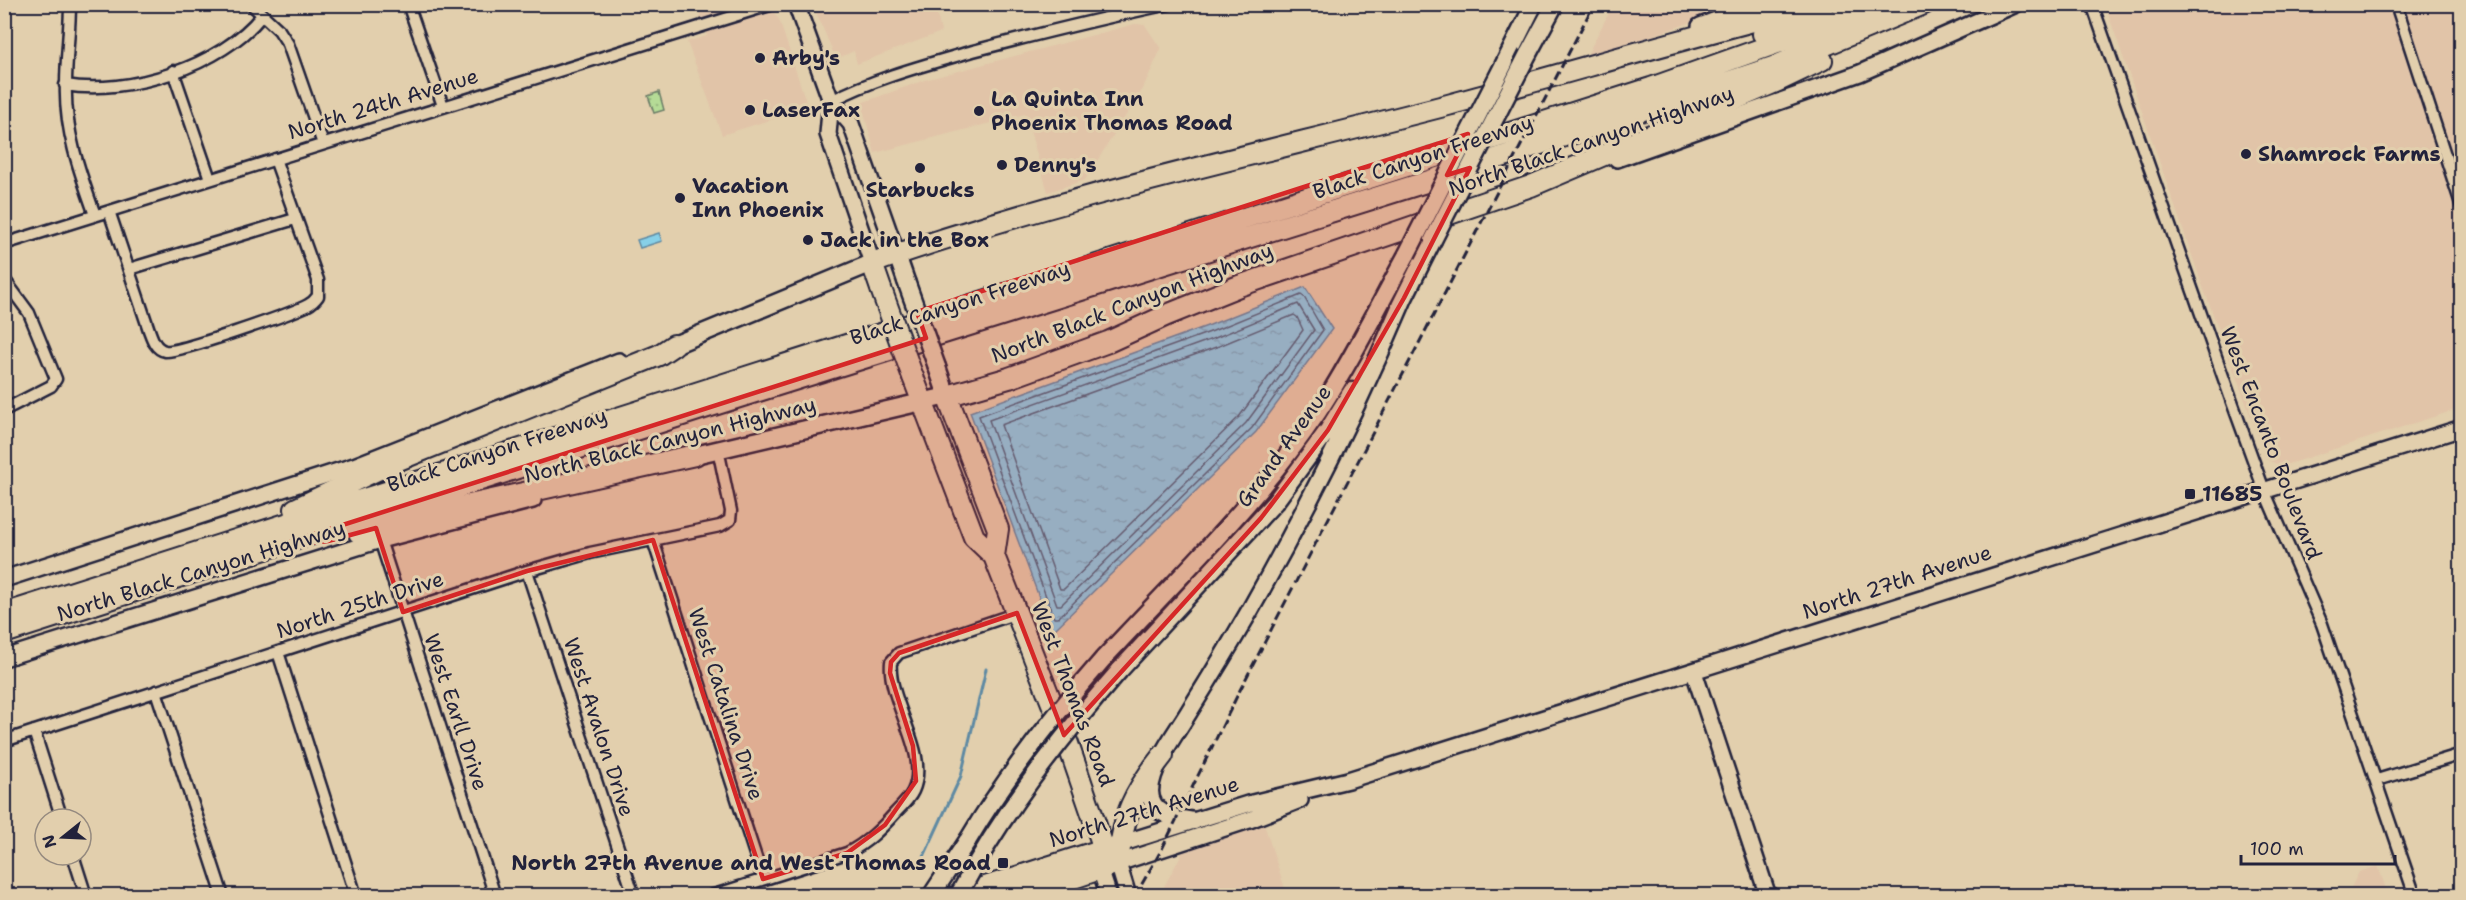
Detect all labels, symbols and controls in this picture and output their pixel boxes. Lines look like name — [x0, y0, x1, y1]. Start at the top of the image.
place label: Arby's — [772, 44, 840, 72]
marker: Arby's — [753, 51, 767, 65]
street label: North 24th Avenue — [284, 62, 482, 146]
street label: North Black Canyon Highway — [1445, 79, 1737, 203]
place label: La Quinta Inn Phoenix Thomas Road — [991, 85, 1233, 137]
place label: LaserFax — [762, 96, 860, 124]
marker: LaserFax — [743, 103, 757, 117]
marker: La Quinta Inn Phoenix Thomas Road — [972, 104, 986, 118]
street label: Black Canyon Freeway — [1309, 108, 1537, 206]
place label: Shamrock Farms — [2258, 140, 2441, 168]
marker: Shamrock Farms — [2239, 147, 2253, 161]
place label: Denny's — [1014, 151, 1097, 179]
marker: Denny's — [995, 158, 1009, 172]
marker: Starbucks — [913, 161, 927, 175]
place label: Vacation Inn Phoenix — [692, 172, 824, 224]
place label: Starbucks — [865, 176, 975, 204]
marker: Vacation Inn Phoenix — [673, 191, 687, 205]
place label: Jack in the Box — [820, 226, 989, 254]
marker: Jack in the Box — [801, 233, 815, 247]
street label: North Black Canyon Highway — [987, 236, 1277, 370]
street label: Black Canyon Freeway — [846, 254, 1074, 352]
street label: West Encanto Boulevard — [2214, 322, 2328, 564]
street label: Grand Avenue — [1230, 379, 1338, 513]
street label: North Black Canyon Highway — [521, 390, 819, 490]
street label: Black Canyon Freeway — [383, 401, 611, 499]
place label: 11685 — [2202, 480, 2262, 508]
marker: 11685 — [2183, 487, 2197, 501]
street label: North Black Canyon Highway — [53, 514, 349, 628]
street label: North 27th Avenue — [1799, 538, 1995, 626]
street label: North 25th Drive — [273, 565, 447, 645]
street label: West Thomas Road — [1025, 597, 1121, 791]
street label: West Catalina Drive — [682, 604, 770, 804]
street label: West Earll Drive — [417, 630, 495, 794]
street label: West Avalon Drive — [557, 634, 641, 820]
street label: North 27th Avenue — [1046, 770, 1242, 854]
north arrow — [33, 807, 93, 867]
scale bar — [2241, 828, 2396, 866]
text: N — [37, 832, 61, 851]
text: 100 m — [2250, 837, 2304, 861]
place label: North 27th Avenue and West Thomas Road — [511, 849, 991, 877]
marker: North 27th Avenue and West Thomas Road — [996, 856, 1010, 870]

